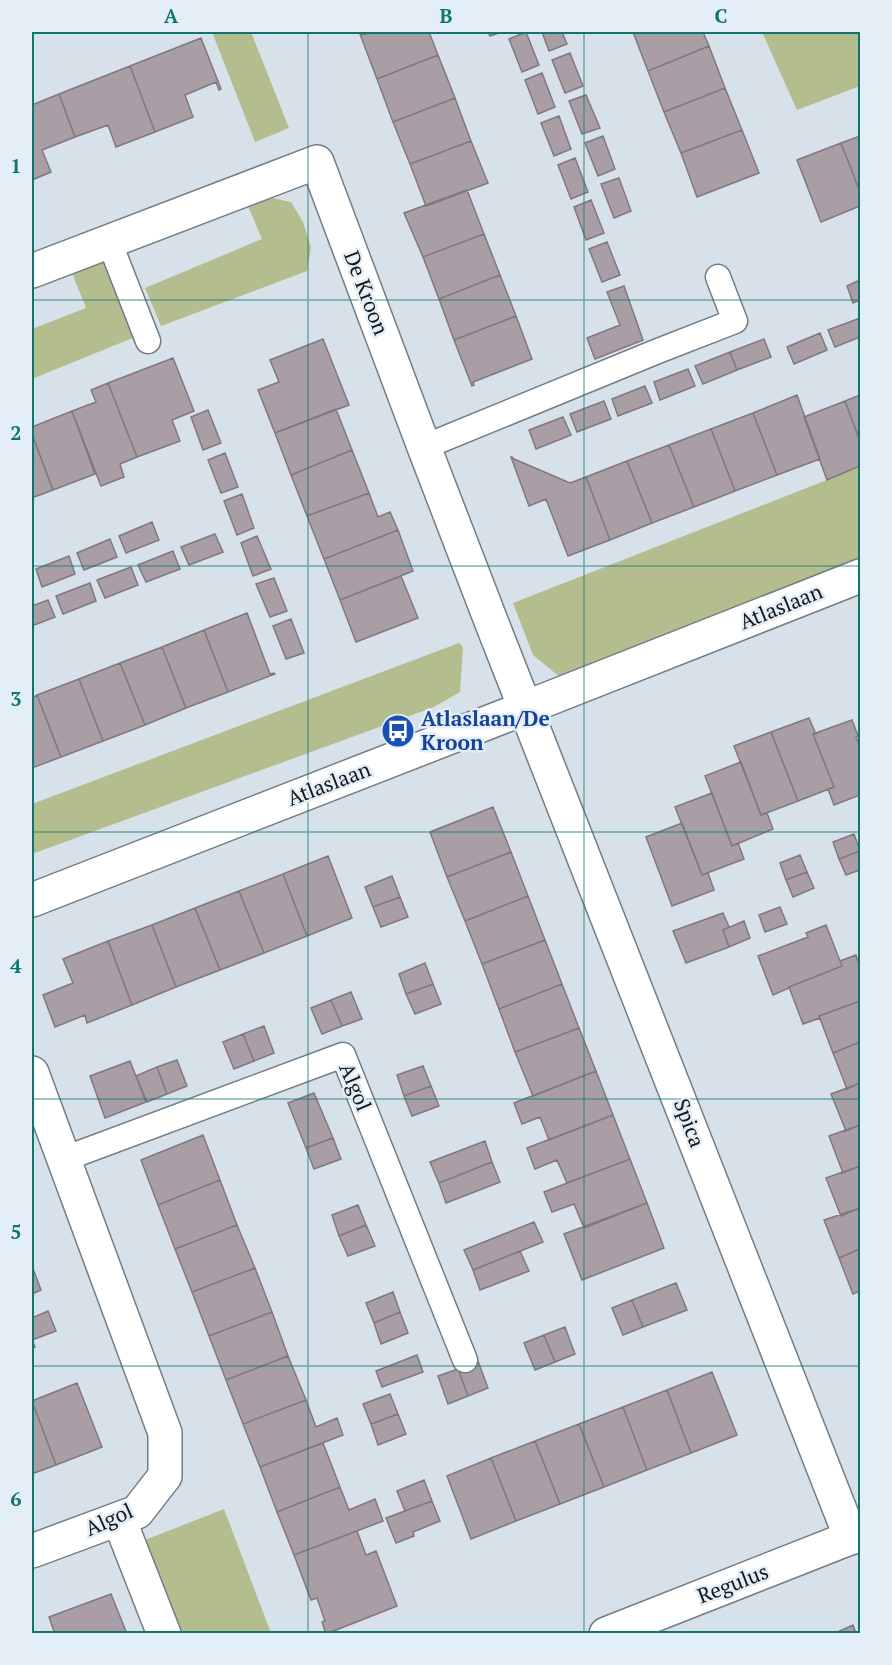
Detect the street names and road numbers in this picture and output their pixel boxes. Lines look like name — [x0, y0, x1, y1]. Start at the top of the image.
street label: De Kroon — [338, 247, 396, 339]
street label: Atlaslaan — [735, 577, 827, 635]
street label: Atlaslaan — [283, 754, 375, 812]
street label: Algol — [333, 1058, 379, 1115]
street label: Spica — [668, 1094, 712, 1151]
street label: Algol — [80, 1496, 137, 1542]
street label: Regulus — [693, 1557, 772, 1609]

